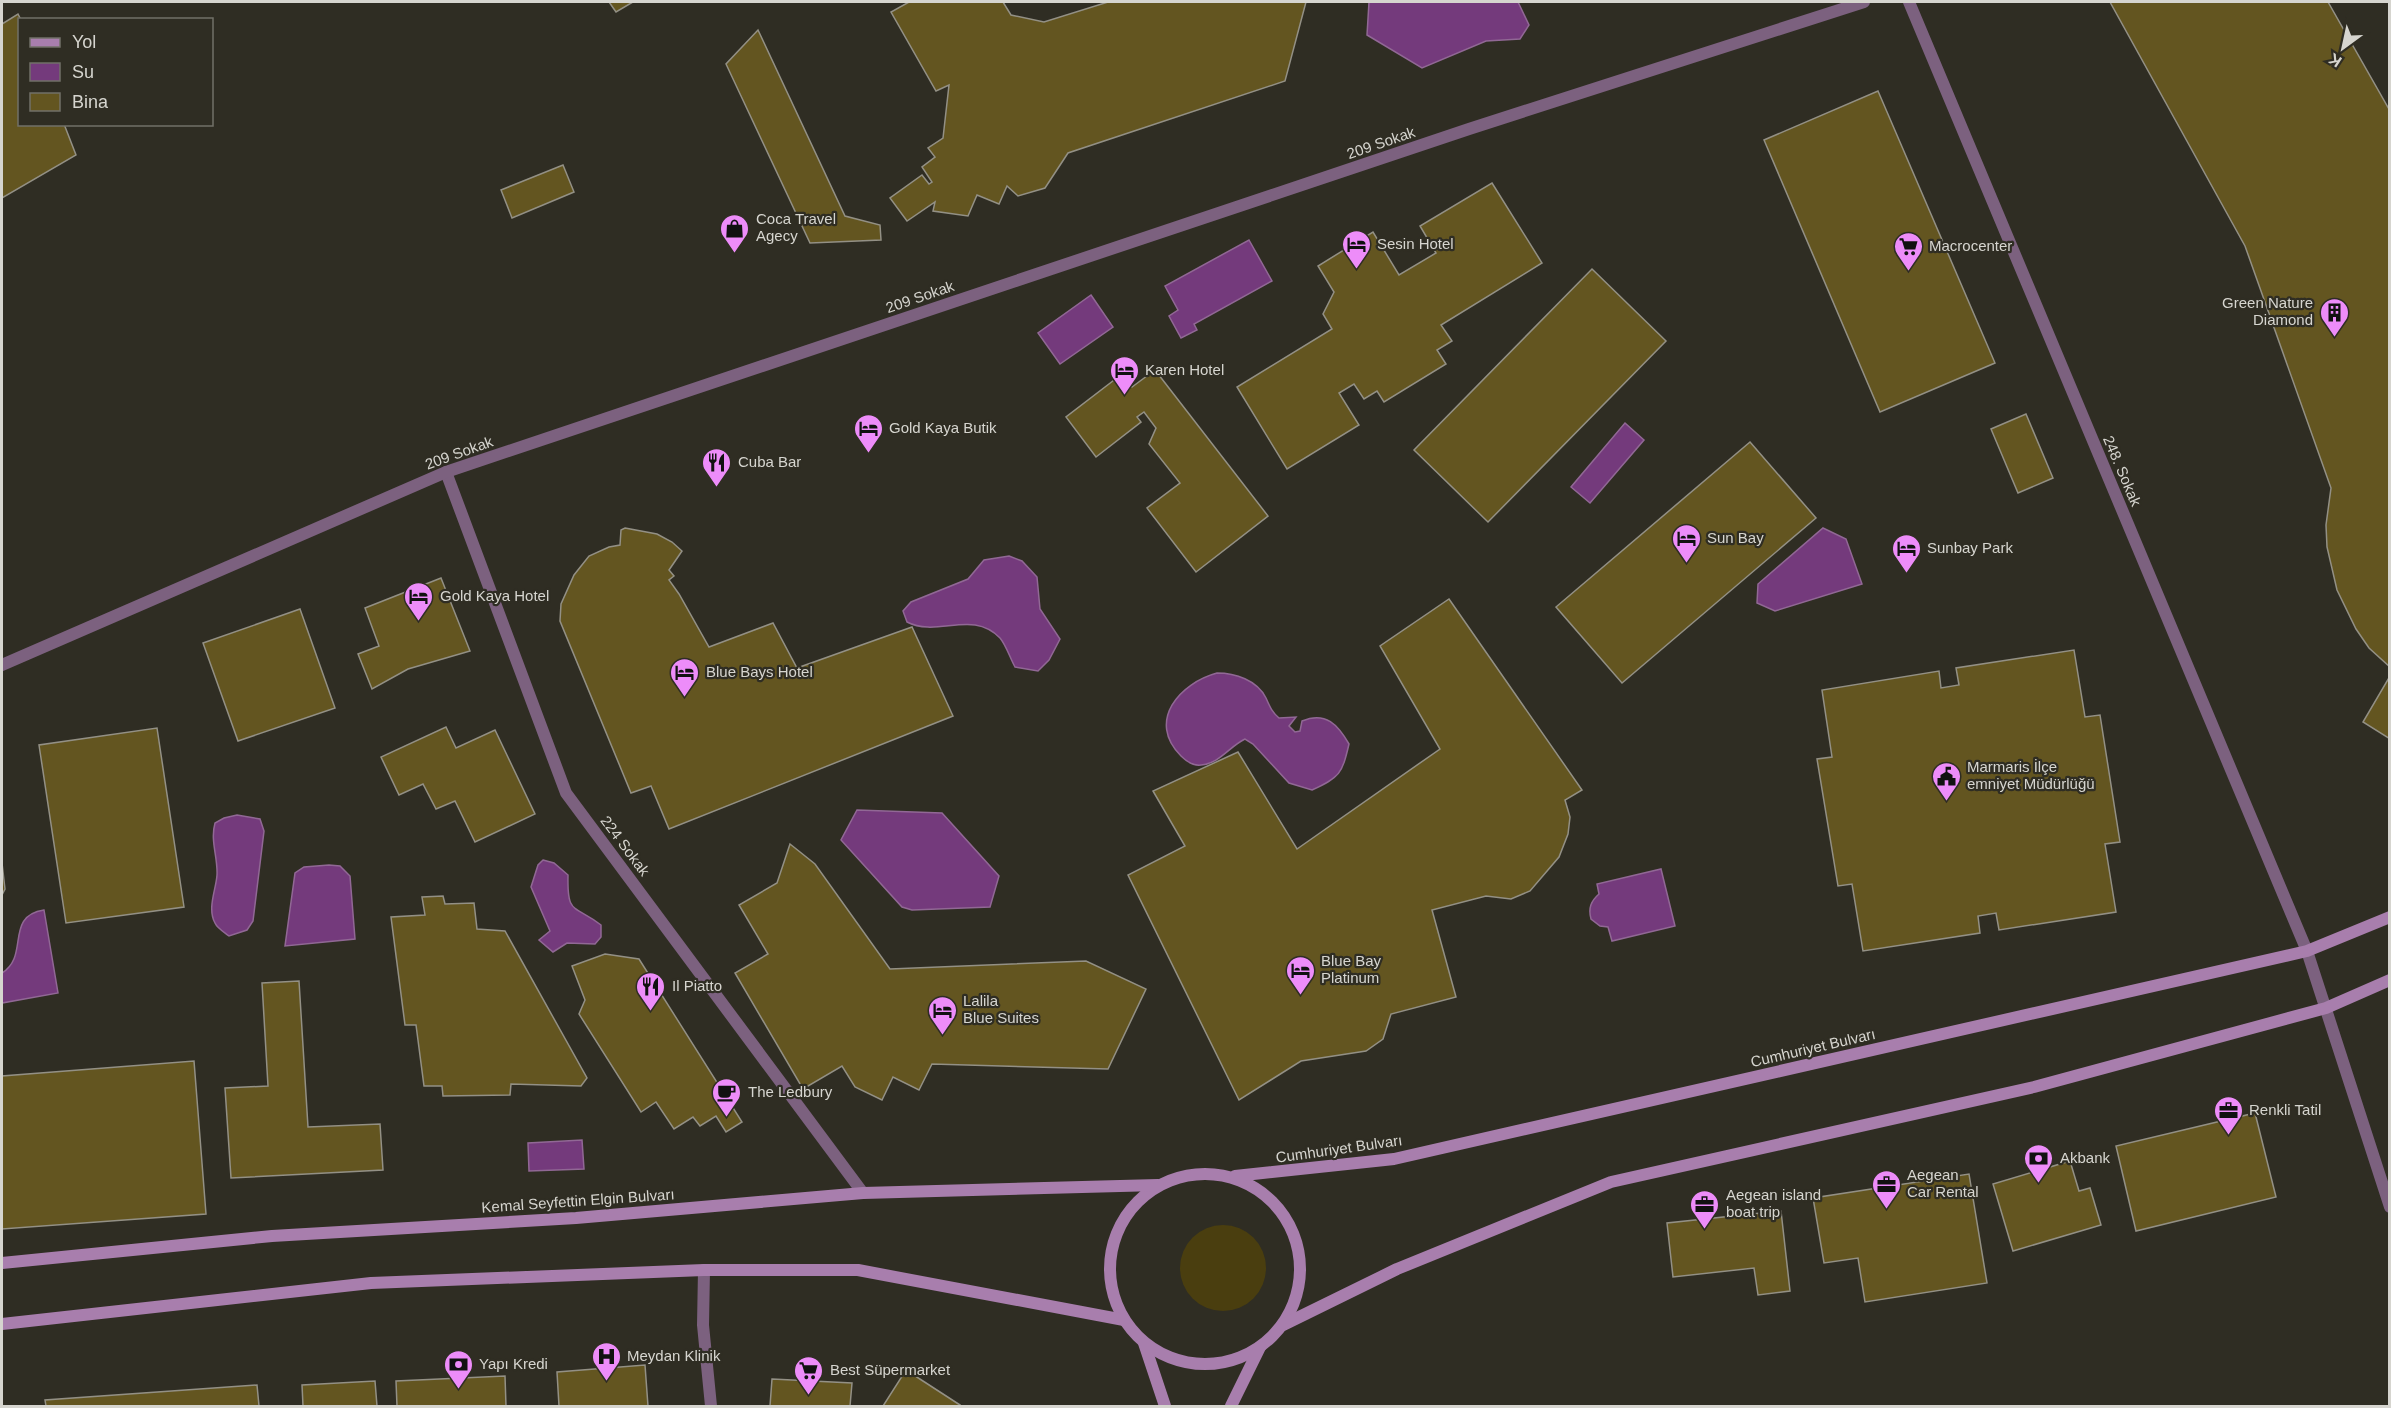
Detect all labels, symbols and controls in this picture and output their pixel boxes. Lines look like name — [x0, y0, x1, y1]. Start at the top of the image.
legend — [18, 18, 213, 126]
north arrow — [2313, 18, 2373, 78]
text: Yol — [72, 32, 96, 52]
text: K — [2325, 50, 2345, 70]
text: Su — [72, 62, 94, 82]
text: Bina — [72, 92, 109, 112]
street label: 209 Sokak — [1345, 123, 1418, 162]
place label: Coca Travel Agecy — [756, 210, 836, 244]
shop icon: Coca Travel Agecy — [719, 212, 751, 254]
hotel icon: Sesin Hotel — [1340, 228, 1372, 270]
supermarket icon: Macrocenter — [1892, 230, 1924, 272]
place label: Sesin Hotel — [1377, 235, 1454, 252]
place label: Macrocenter — [1929, 237, 2012, 254]
street label: 209 Sokak — [884, 277, 957, 316]
place label: Green Nature Diamond — [2222, 294, 2313, 328]
building icon: Green Nature Diamond — [2318, 296, 2350, 338]
hotel icon: Karen Hotel — [1108, 354, 1140, 396]
place label: Karen Hotel — [1145, 361, 1224, 378]
hotel icon: Gold Kaya Butik — [852, 412, 884, 454]
place label: Gold Kaya Butik — [889, 419, 997, 436]
street label: 209 Sokak — [423, 432, 496, 473]
street label: 248. Sokak — [2100, 433, 2145, 509]
restaurant icon: Cuba Bar — [701, 446, 733, 488]
place label: Cuba Bar — [738, 453, 801, 470]
hotel icon: Sun Bay — [1670, 522, 1702, 564]
place label: Sun Bay — [1707, 529, 1764, 546]
hotel icon: Sunbay Park — [1890, 532, 1922, 574]
place label: Sunbay Park — [1927, 539, 2013, 556]
hotel icon: Gold Kaya Hotel — [403, 580, 435, 622]
place label: Gold Kaya Hotel — [440, 587, 549, 604]
hotel icon: Blue Bays Hotel — [669, 656, 701, 698]
place label: Blue Bays Hotel — [706, 663, 813, 680]
place label: Marmaris İlçe emniyet Müdürlüğü — [1967, 758, 2095, 792]
public building icon: Marmaris İlçe emniyet Müdürlüğü — [1930, 760, 1962, 802]
street label: 224 Sokak — [597, 812, 654, 880]
place label: Blue Bay Platinum — [1321, 952, 1382, 986]
hotel icon: Blue Bay Platinum — [1284, 954, 1316, 996]
restaurant icon: Il Piatto — [635, 970, 667, 1012]
place label: Il Piatto — [672, 977, 722, 994]
place label: Lalila Blue Suites — [963, 992, 1039, 1026]
hotel icon: Lalila Blue Suites — [926, 994, 958, 1036]
street label: Cumhuriyet Bulvarı — [1749, 1025, 1877, 1070]
cafe icon: The Ledbury — [711, 1076, 743, 1118]
place label: The Ledbury — [748, 1083, 833, 1100]
office icon: Renkli Tatil — [2212, 1094, 2244, 1136]
place label: Renkli Tatil — [2249, 1101, 2321, 1118]
street label: Cumhuriyet Bulvarı — [1275, 1131, 1403, 1166]
bank icon: Akbank — [2023, 1142, 2055, 1184]
place label: Akbank — [2060, 1149, 2111, 1166]
place label: Aegean Car Rental — [1907, 1166, 1979, 1200]
office icon: Aegean Car Rental — [1870, 1168, 1902, 1210]
street label: Kemal Seyfettin Elgin Bulvarı — [481, 1185, 675, 1216]
place label: Aegean island boat trip — [1726, 1186, 1821, 1220]
office icon: Aegean island boat trip — [1689, 1188, 1721, 1230]
hospital icon: Meydan Klinik — [590, 1340, 622, 1382]
place label: Meydan Klinik — [627, 1347, 721, 1364]
bank icon: Yapı Kredi — [442, 1348, 474, 1390]
supermarket icon: Best Süpermarket — [793, 1354, 825, 1396]
place label: Yapı Kredi — [479, 1355, 548, 1372]
place label: Best Süpermarket — [830, 1361, 951, 1378]

